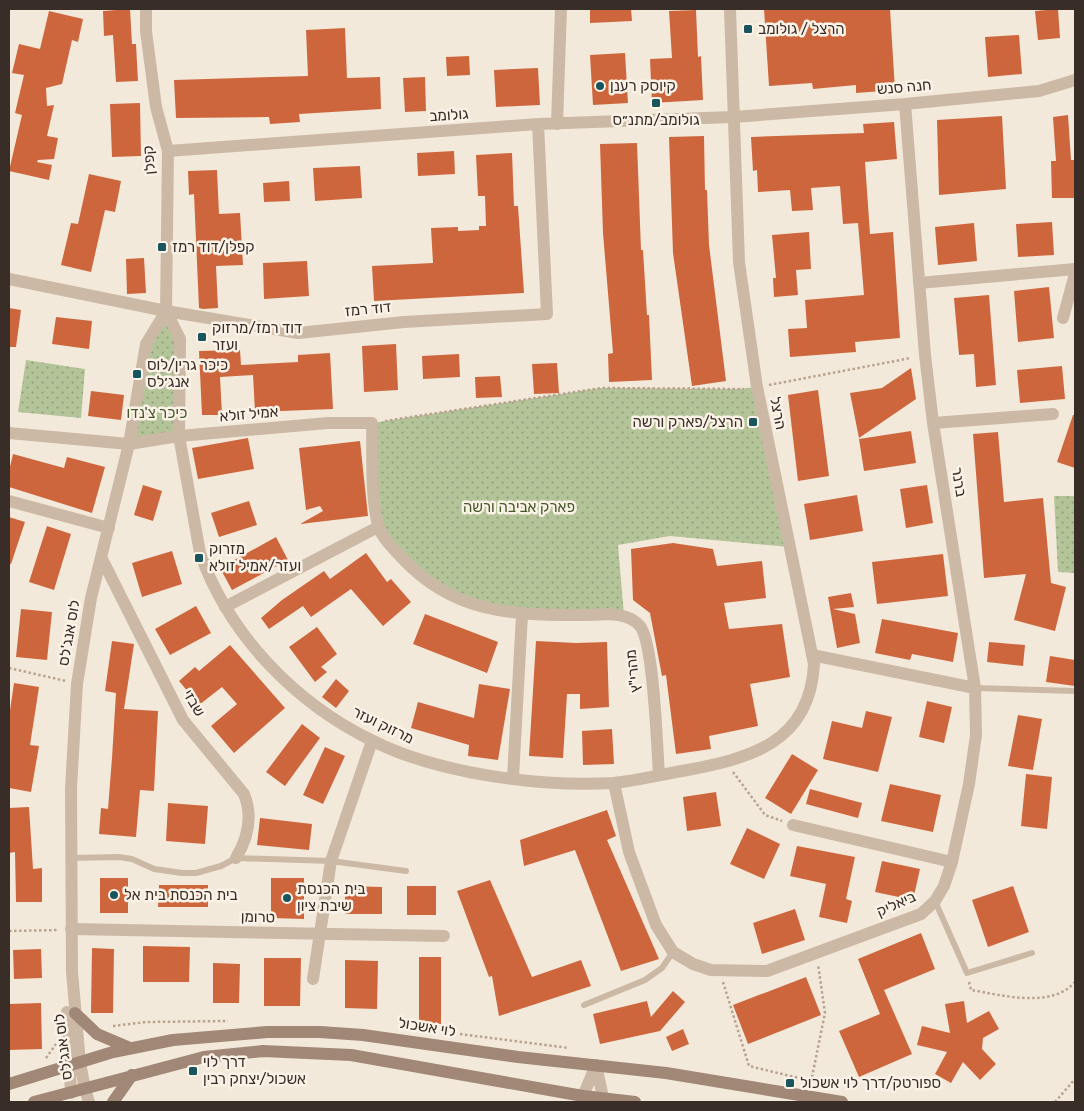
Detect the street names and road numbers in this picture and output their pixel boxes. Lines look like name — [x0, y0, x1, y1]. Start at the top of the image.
street label: חנה סנש — [876, 76, 932, 98]
street label: גולומב — [429, 105, 470, 125]
street label: קפלן — [139, 145, 159, 175]
street label: דוד רמז — [344, 298, 392, 320]
street label: הרצל — [766, 395, 790, 431]
street label: אמיל זולא — [219, 402, 279, 426]
street label: ברנר — [948, 466, 970, 498]
street label: לוס אנג'לס — [54, 598, 84, 668]
street label: מהרי"ץ — [621, 648, 645, 694]
street label: שבזי — [179, 686, 209, 720]
street label: מרזוק ועזר — [349, 702, 417, 748]
street label: ביאליק — [873, 887, 919, 921]
street label: טרומן — [241, 908, 275, 926]
street label: לוס אנג'לס — [50, 1013, 76, 1081]
street label: לוי אשכול — [397, 1014, 457, 1040]

